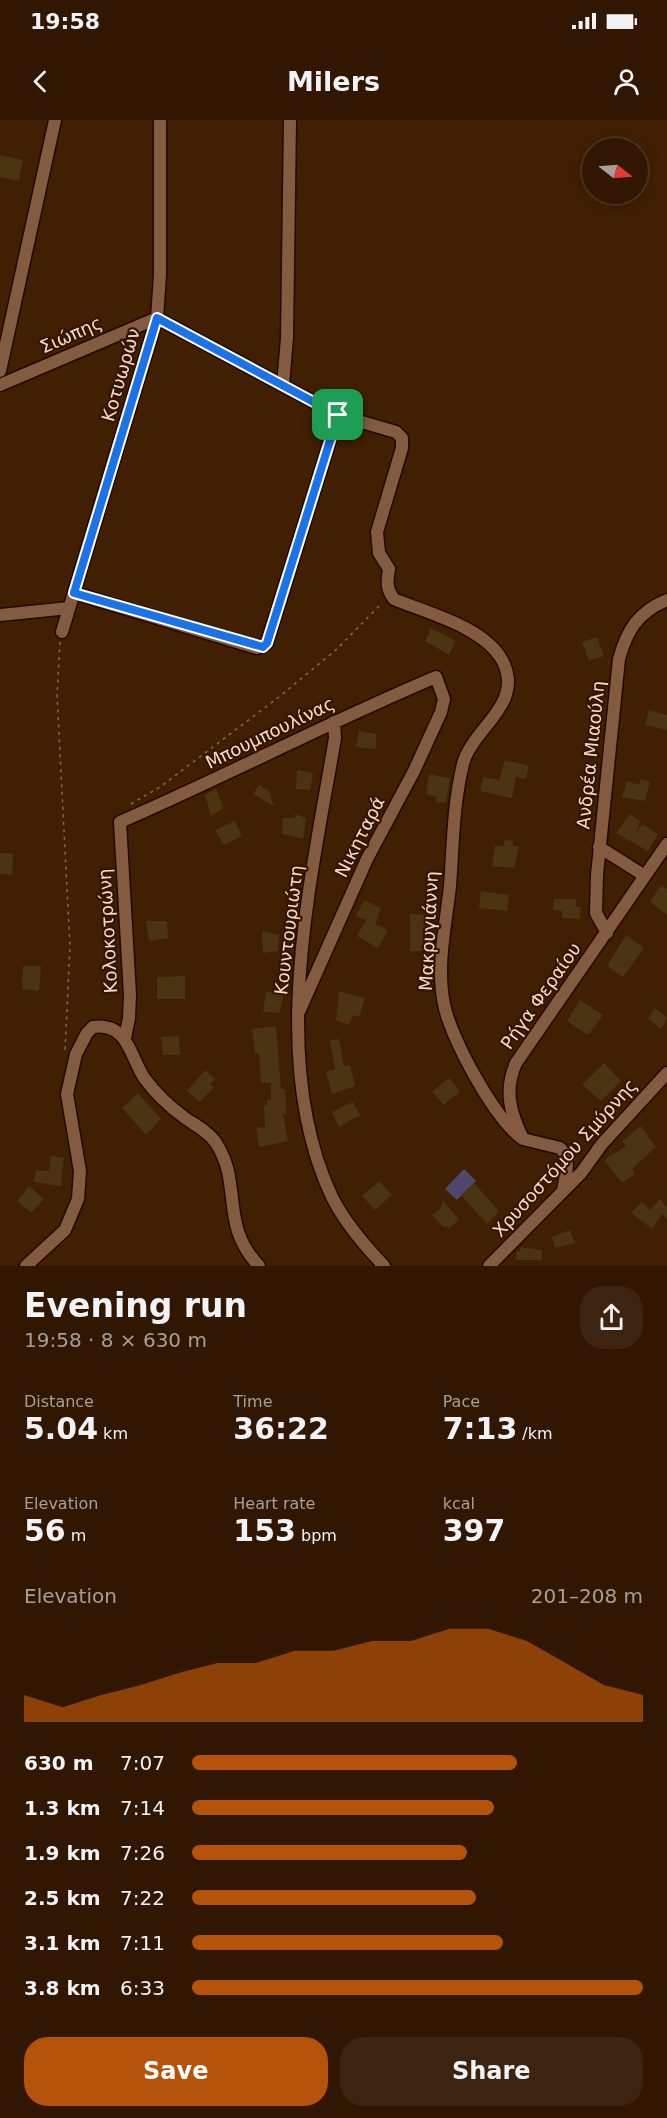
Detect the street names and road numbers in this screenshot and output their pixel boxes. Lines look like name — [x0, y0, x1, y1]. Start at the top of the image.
street label: Σιώπης — [37, 312, 105, 357]
street label: Κοτυωρών — [97, 326, 144, 424]
street label: Ανδρέα Μιαούλη — [572, 680, 609, 830]
street label: Μπουμπουλίνας — [202, 692, 338, 773]
street label: Νικηταρά — [330, 793, 389, 881]
street label: Κουντουριώτη — [270, 864, 307, 996]
street label: Κολοκοτρώνη — [94, 868, 121, 994]
street label: Μακρυγιάννη — [415, 871, 442, 991]
street label: Ρήγα Φεραίου — [496, 938, 585, 1053]
street label: Χρυσοστόμου Σμύρνης — [488, 1074, 641, 1241]

